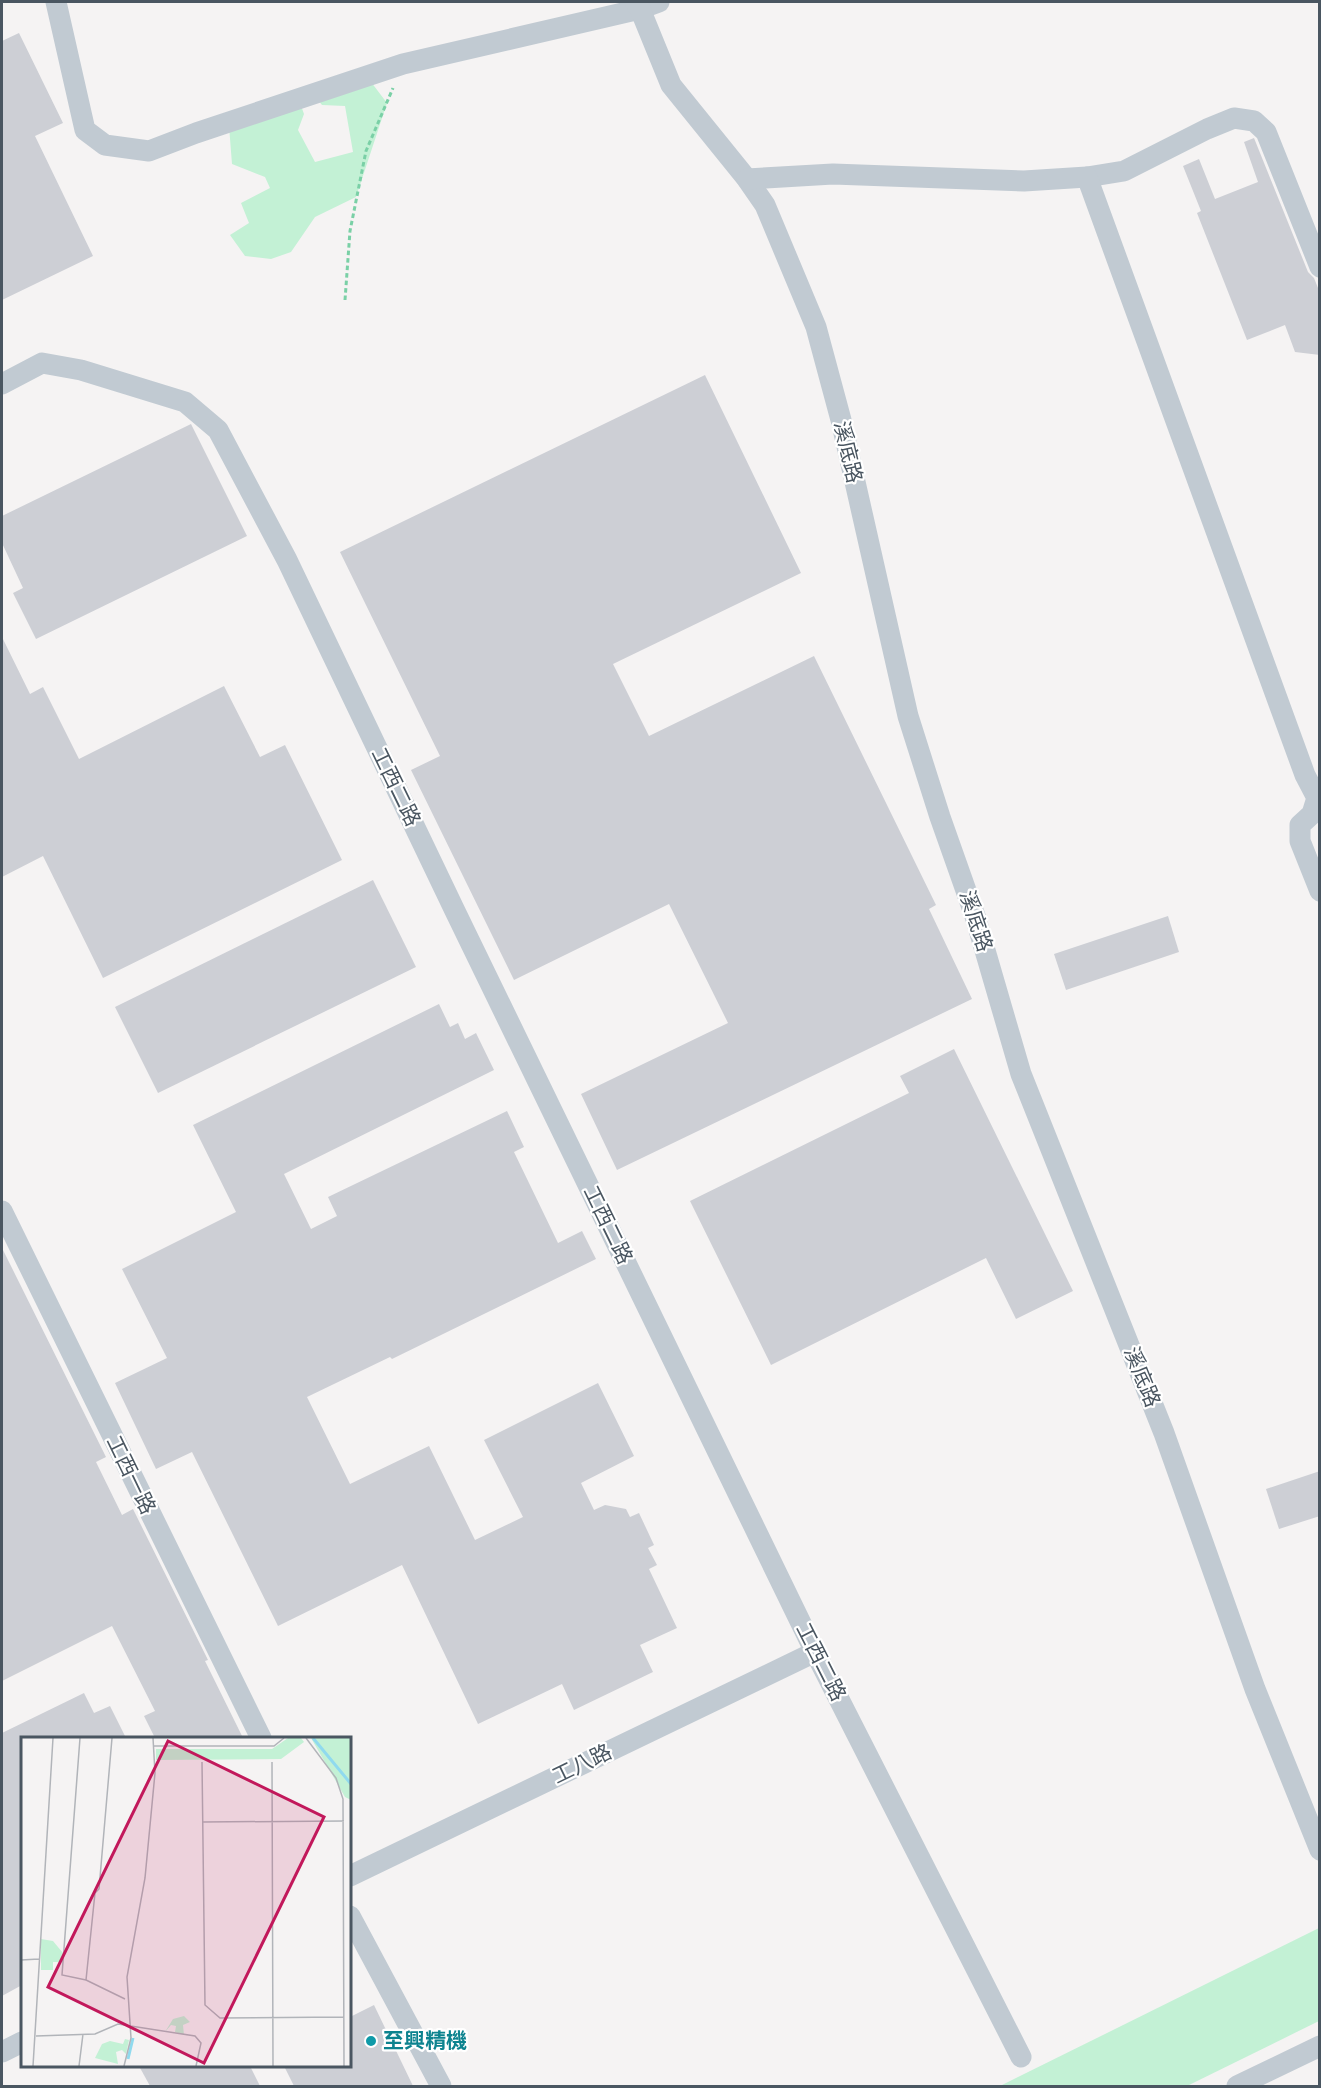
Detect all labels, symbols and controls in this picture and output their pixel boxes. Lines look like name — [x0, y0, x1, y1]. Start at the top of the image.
street label: 溪底路 — [829, 418, 868, 485]
street label: 工西二路 — [367, 744, 426, 830]
street label: 溪底路 — [955, 887, 998, 955]
street label: 工西二路 — [579, 1182, 638, 1268]
street label: 溪底路 — [1119, 1343, 1166, 1411]
street label: 工西一路 — [102, 1432, 161, 1518]
street label: 工西二路 — [791, 1619, 852, 1705]
inset map — [21, 1737, 351, 2067]
street label: 工八路 — [548, 1739, 616, 1789]
place label: 至興精機 — [383, 2028, 467, 2053]
marker: 至興精機 — [364, 2034, 378, 2048]

